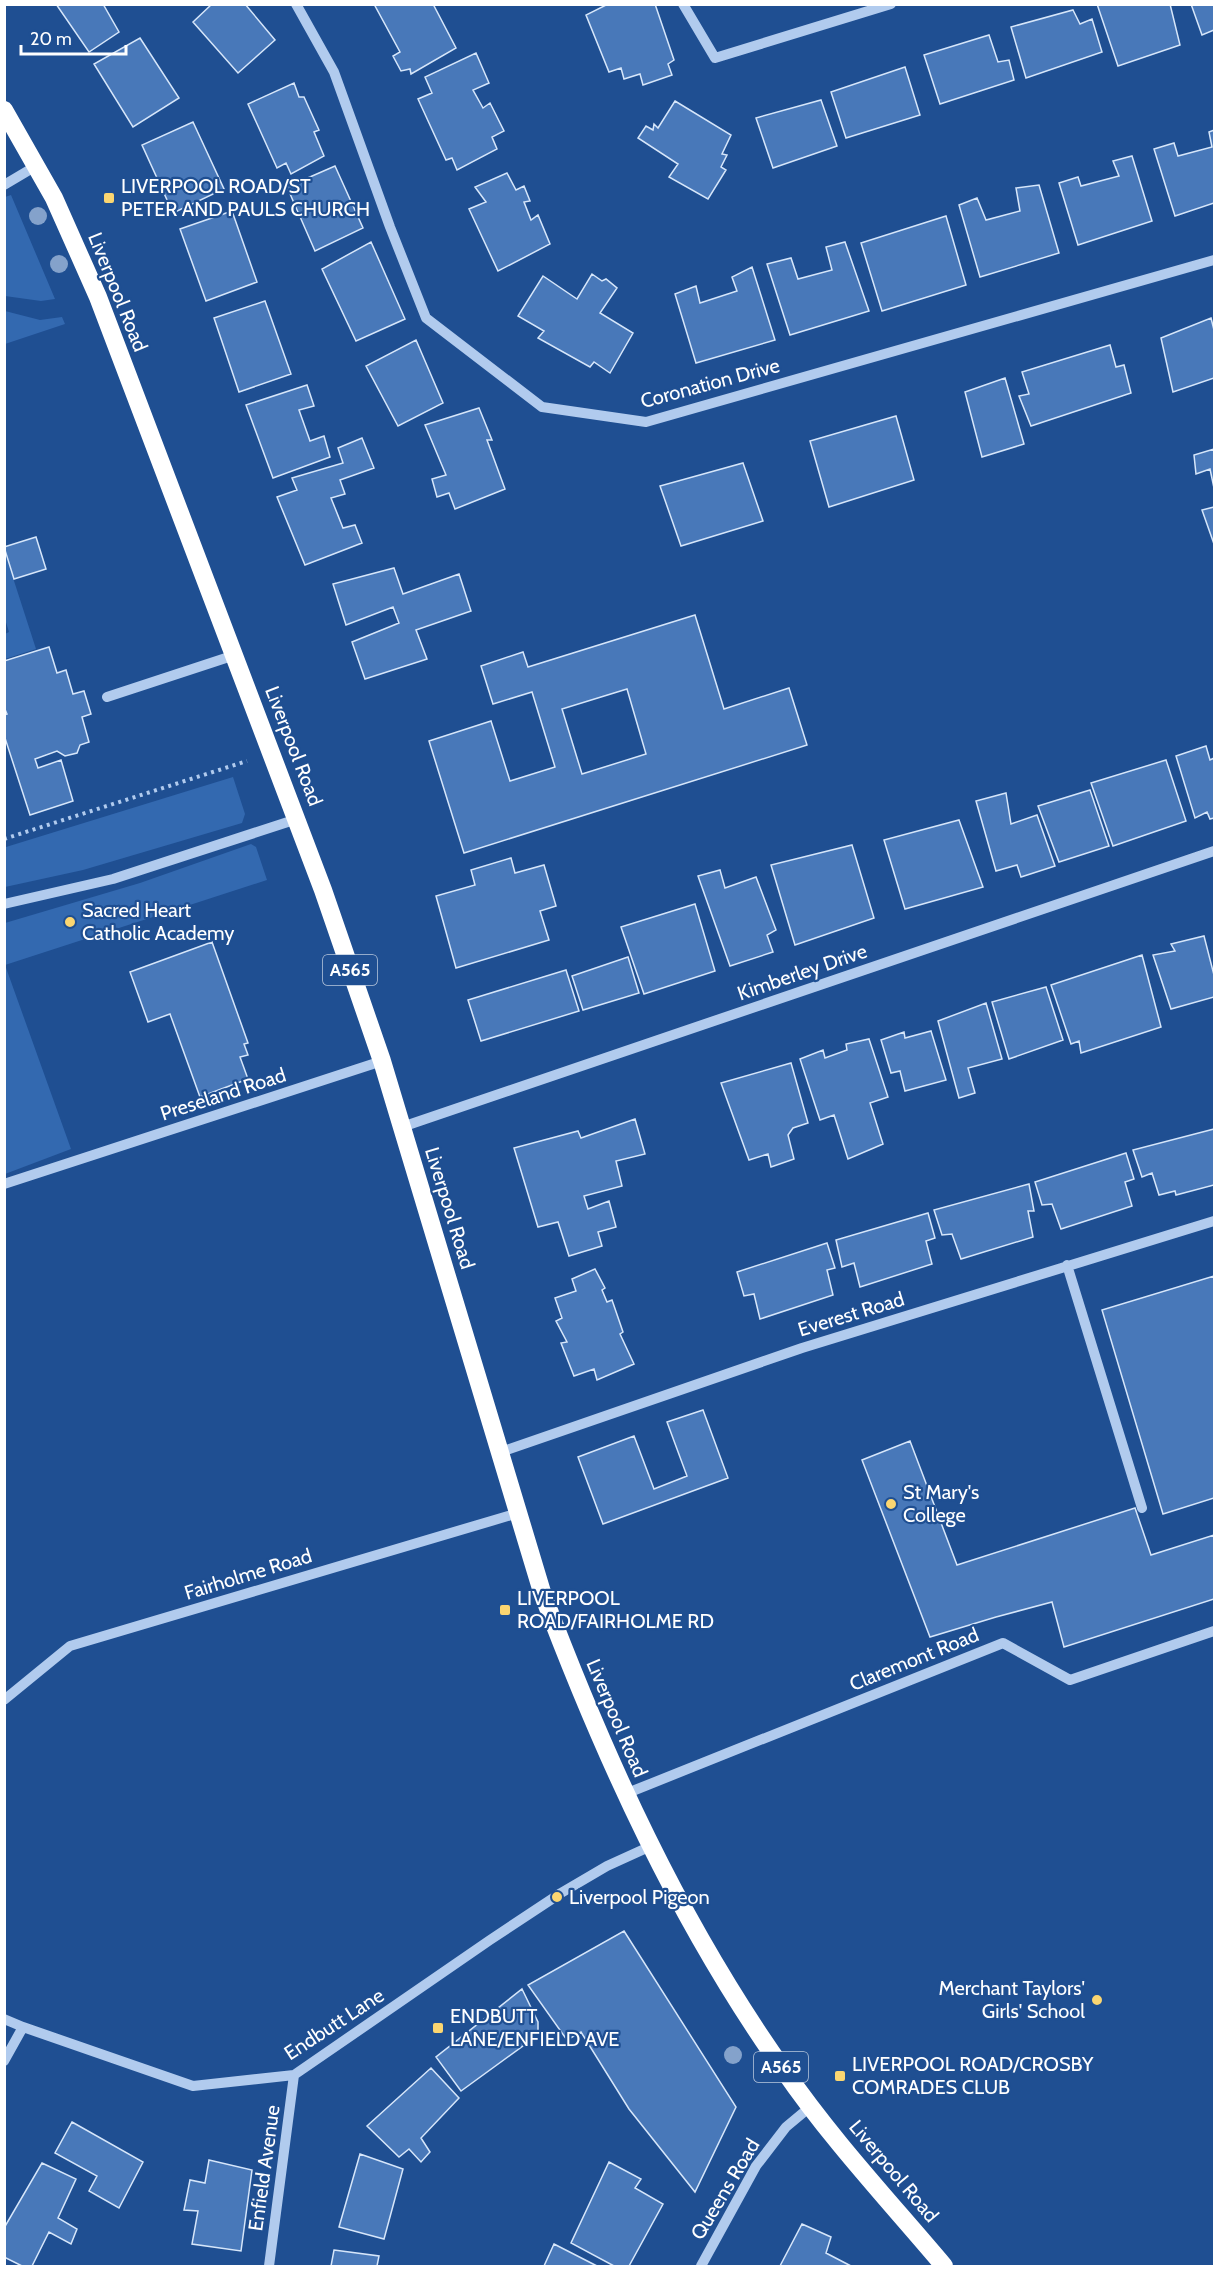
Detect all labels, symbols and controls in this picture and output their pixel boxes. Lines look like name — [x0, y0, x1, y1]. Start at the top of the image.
scale bar — [21, 18, 126, 56]
text: 20 m — [30, 28, 72, 50]
place label: LIVERPOOL ROAD/ST PETER AND PAULS CHURCH — [121, 174, 370, 221]
marker: LIVERPOOL ROAD/ST PETER AND PAULS CHURCH — [102, 191, 116, 205]
street label: Liverpool Road — [83, 229, 153, 355]
street label: Coronation Drive — [638, 353, 782, 413]
street label: Liverpool Road — [260, 683, 328, 809]
place label: Sacred Heart Catholic Academy — [82, 898, 234, 945]
marker: Sacred Heart Catholic Academy — [63, 915, 77, 929]
street label: Kimberley Drive — [734, 939, 870, 1005]
road number: A565 — [323, 955, 377, 985]
street label: Preseland Road — [157, 1062, 289, 1126]
street label: Liverpool Road — [420, 1144, 480, 1272]
street label: Everest Road — [795, 1286, 907, 1342]
place label: St Mary's College — [903, 1480, 979, 1527]
marker: St Mary's College — [884, 1497, 898, 1511]
street label: Fairholme Road — [182, 1543, 314, 1605]
place label: LIVERPOOL ROAD/FAIRHOLME RD — [517, 1586, 714, 1633]
marker: LIVERPOOL ROAD/FAIRHOLME RD — [498, 1603, 512, 1617]
street label: Claremont Road — [846, 1622, 982, 1696]
street label: Liverpool Road — [581, 1655, 653, 1781]
place label: Liverpool Pigeon — [569, 1885, 710, 1909]
marker: Liverpool Pigeon — [550, 1890, 564, 1904]
place label: Merchant Taylors' Girls' School — [939, 1976, 1085, 2023]
street label: Endbutt Lane — [280, 1983, 388, 2065]
marker: Merchant Taylors' Girls' School — [1090, 1993, 1104, 2007]
place label: ENDBUTT LANE/ENFIELD AVE — [450, 2004, 619, 2051]
marker: ENDBUTT LANE/ENFIELD AVE — [431, 2021, 445, 2035]
road number: A565 — [754, 2052, 808, 2082]
place label: LIVERPOOL ROAD/CROSBY COMRADES CLUB — [852, 2052, 1094, 2099]
marker: LIVERPOOL ROAD/CROSBY COMRADES CLUB — [833, 2069, 847, 2083]
street label: Enfield Avenue — [243, 2104, 285, 2232]
street label: Liverpool Road — [844, 2115, 944, 2227]
street label: Queens Road — [685, 2134, 765, 2244]

